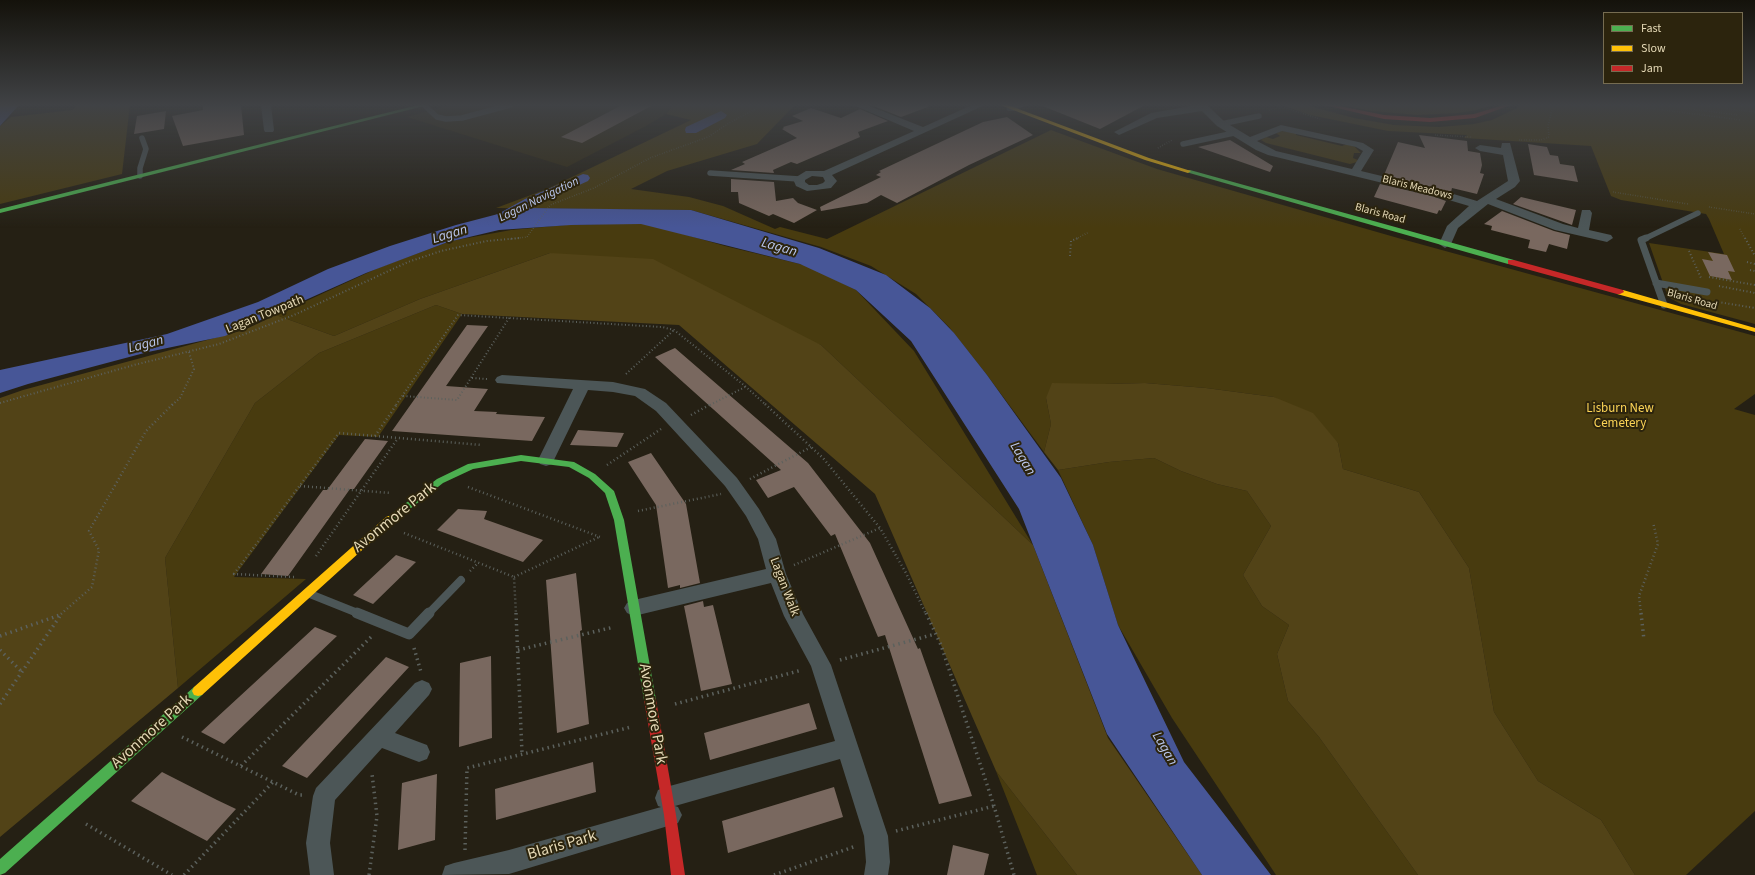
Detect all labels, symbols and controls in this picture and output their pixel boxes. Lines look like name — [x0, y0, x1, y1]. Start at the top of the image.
legend — [1603, 12, 1743, 84]
text: Fast — [1641, 20, 1661, 37]
text: Slow — [1641, 40, 1666, 57]
text: Jam — [1641, 60, 1663, 77]
street label: Blaris Meadows — [1381, 173, 1453, 203]
water label: Lagan Navigation — [497, 174, 581, 226]
street label: Blaris Road — [1353, 201, 1407, 227]
water label: Lagan — [430, 222, 470, 248]
water label: Lagan — [759, 235, 799, 261]
street label: Blaris Road — [1665, 287, 1719, 313]
street label: Lagan Towpath — [224, 292, 306, 338]
water label: Lagan — [126, 332, 166, 358]
park label: Lisburn New Cemetery — [1586, 401, 1654, 432]
water label: Lagan — [1006, 439, 1038, 479]
street label: Avonmore Park — [349, 479, 441, 557]
street label: Lagan Walk — [766, 555, 802, 619]
street label: Avonmore Park — [634, 662, 670, 766]
street label: Avonmore Park — [108, 691, 196, 773]
water label: Lagan — [1148, 729, 1180, 769]
street label: Blaris Park — [525, 827, 599, 865]

